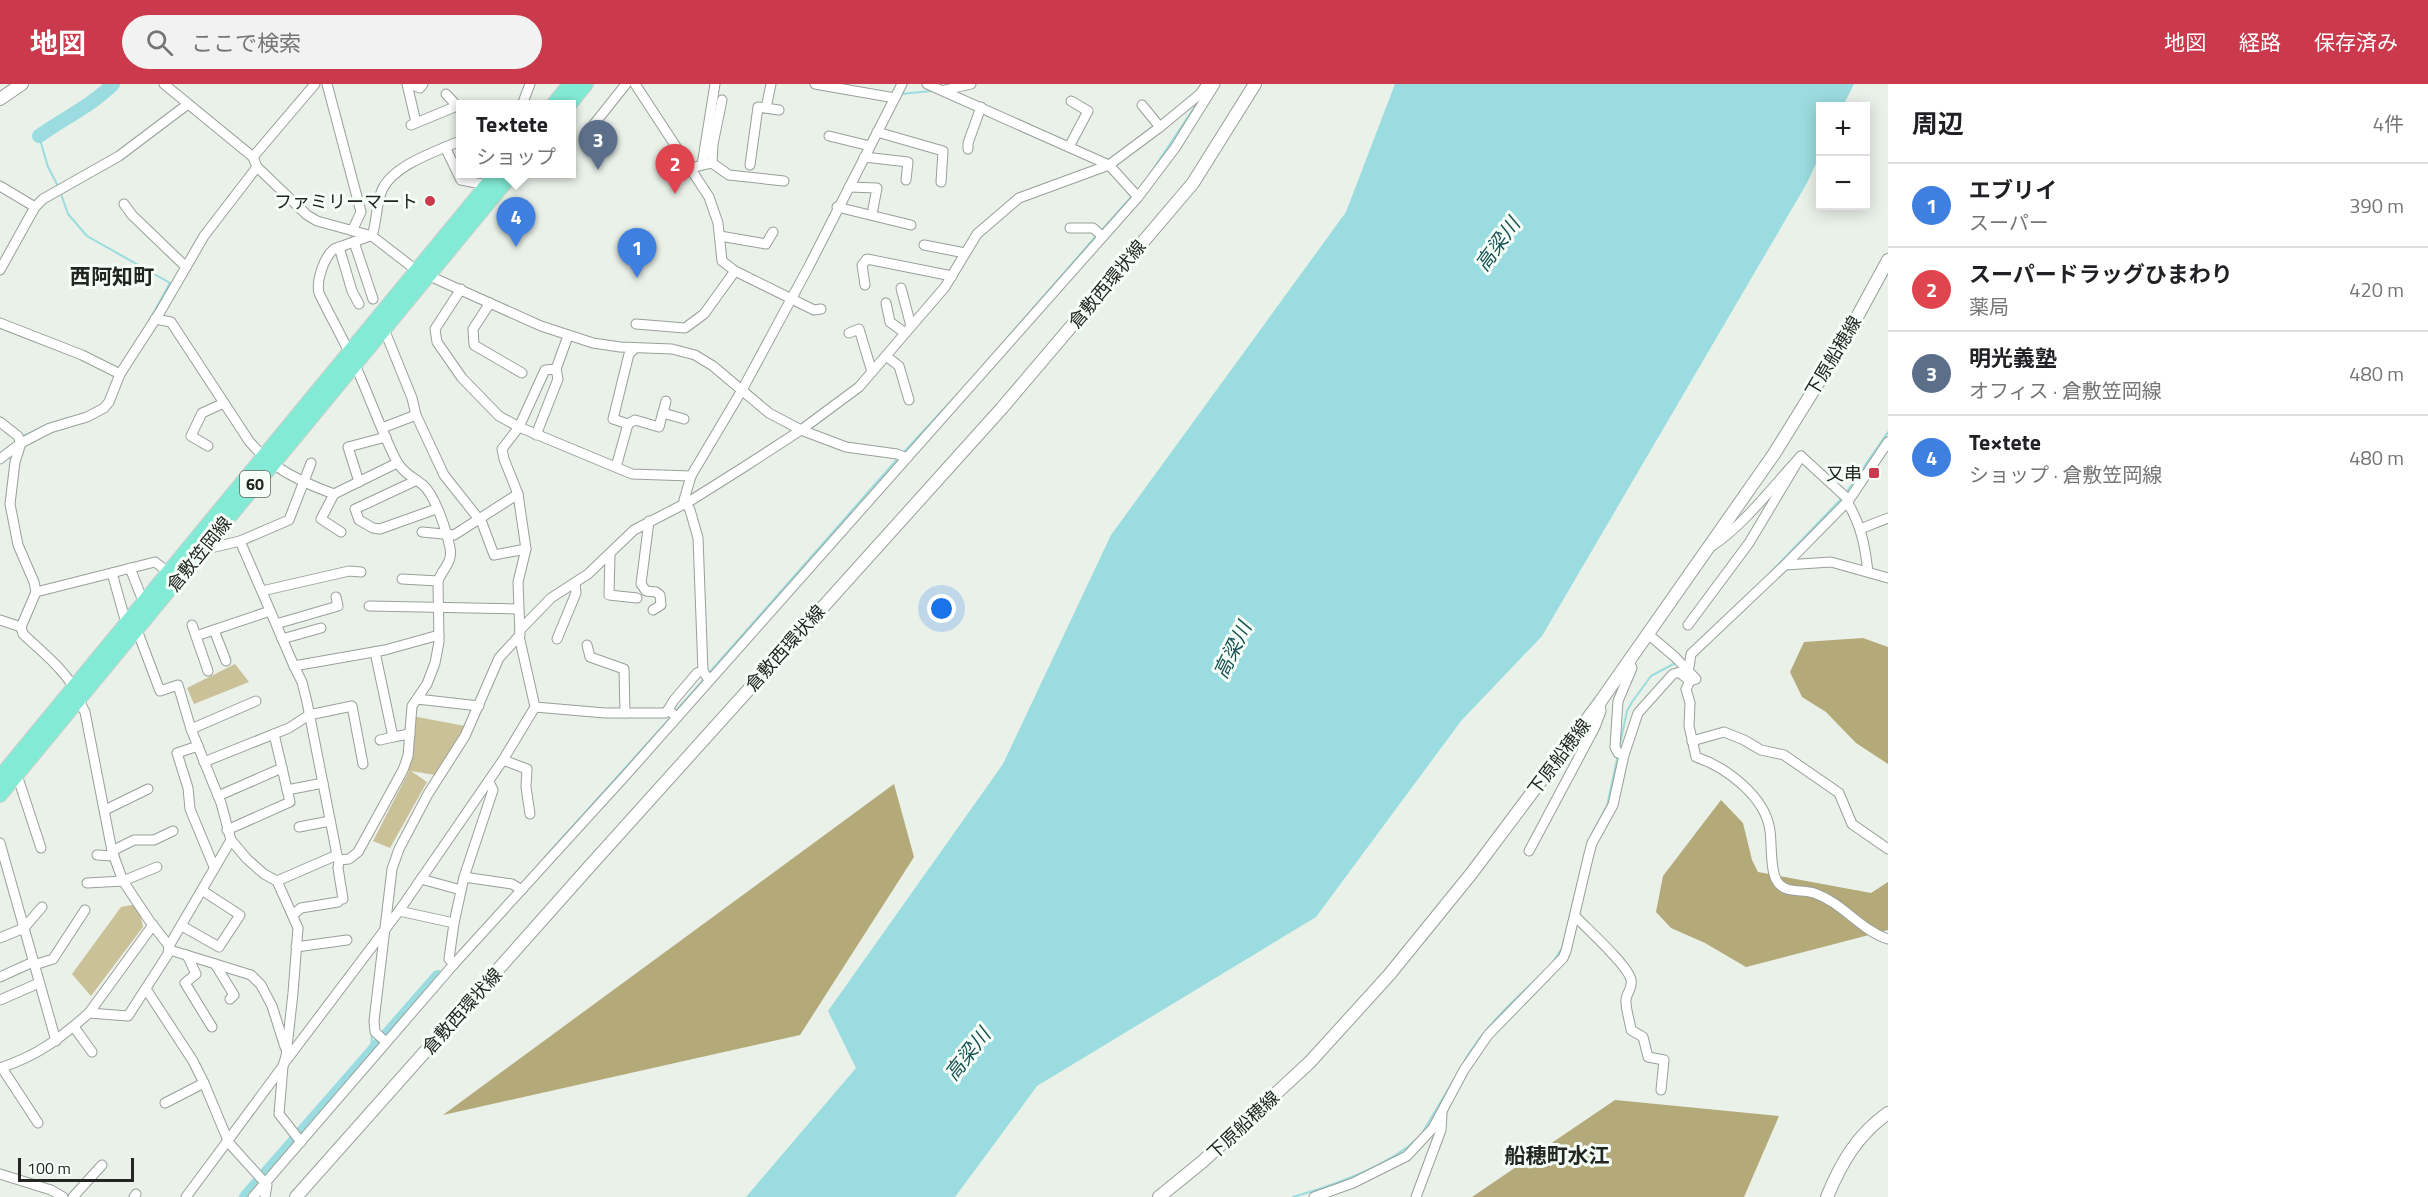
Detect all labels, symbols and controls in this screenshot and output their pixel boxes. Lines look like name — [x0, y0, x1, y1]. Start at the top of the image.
search box — [122, 15, 542, 69]
text: 地図 — [30, 21, 86, 64]
icon: search — [143, 26, 176, 59]
text: ここで検索 — [191, 26, 301, 60]
text: 地図 — [2164, 26, 2206, 58]
text: 経路 — [2239, 26, 2281, 58]
text: 保存済み — [2314, 26, 2398, 58]
popup — [456, 100, 576, 178]
map controls — [1816, 102, 1870, 210]
button: + — [1816, 102, 1870, 156]
text: 周辺 — [1912, 104, 1964, 143]
text: Te×tete — [476, 107, 548, 141]
text: 4件 — [2373, 108, 2404, 139]
pin: 3 — [578, 120, 618, 170]
text: ショップ — [476, 141, 556, 172]
pin: 2 — [656, 144, 694, 194]
button: − — [1816, 156, 1870, 210]
text: エブリイ — [1969, 173, 2057, 207]
place label: ファミリーマート — [274, 188, 418, 215]
text: 1 — [1926, 190, 1937, 221]
text: 390 m — [2349, 190, 2404, 221]
marker: ファミリーマート — [423, 194, 437, 208]
pin: 4 — [496, 198, 536, 247]
text: スーパー — [1969, 207, 2049, 238]
water label: 高梁川 — [1467, 209, 1528, 277]
pin: 1 — [618, 228, 656, 278]
street label: 倉敷西環状線 — [1062, 234, 1152, 334]
text: スーパードラッグひまわり — [1969, 257, 2233, 291]
district label: 西阿知町 — [70, 260, 154, 292]
text: 2 — [1926, 274, 1937, 305]
text: 420 m — [2349, 274, 2404, 305]
text: 薬局 — [1969, 291, 2009, 322]
street label: 下原船穂線 — [1798, 310, 1868, 402]
text: 明光義塾 — [1969, 341, 2057, 375]
text: 3 — [1926, 358, 1937, 389]
text: 480 m — [2349, 358, 2404, 389]
text: オフィス · 倉敷笠岡線 — [1969, 375, 2162, 406]
text: Te×tete — [1969, 425, 2041, 459]
text: 4 — [1926, 442, 1937, 473]
text: 480 m — [2349, 442, 2404, 473]
text: ショップ · 倉敷笠岡線 — [1969, 459, 2162, 490]
place label: 又串 — [1826, 460, 1862, 487]
marker: 又串 — [1867, 466, 1881, 480]
road number: 60 — [240, 471, 270, 497]
street label: 倉敷笠岡線 — [160, 511, 238, 597]
your location — [927, 594, 956, 623]
street label: 倉敷西環状線 — [739, 599, 831, 697]
water label: 高梁川 — [1205, 614, 1260, 684]
street label: 下原船穂線 — [1521, 713, 1597, 801]
street label: 倉敷西環状線 — [416, 962, 508, 1060]
water label: 高梁川 — [936, 1019, 999, 1087]
street label: 下原船穂線 — [1201, 1084, 1285, 1166]
district label: 船穂町水江 — [1505, 1139, 1610, 1171]
scale bar — [18, 1155, 134, 1182]
text: 100 m — [27, 1156, 71, 1180]

